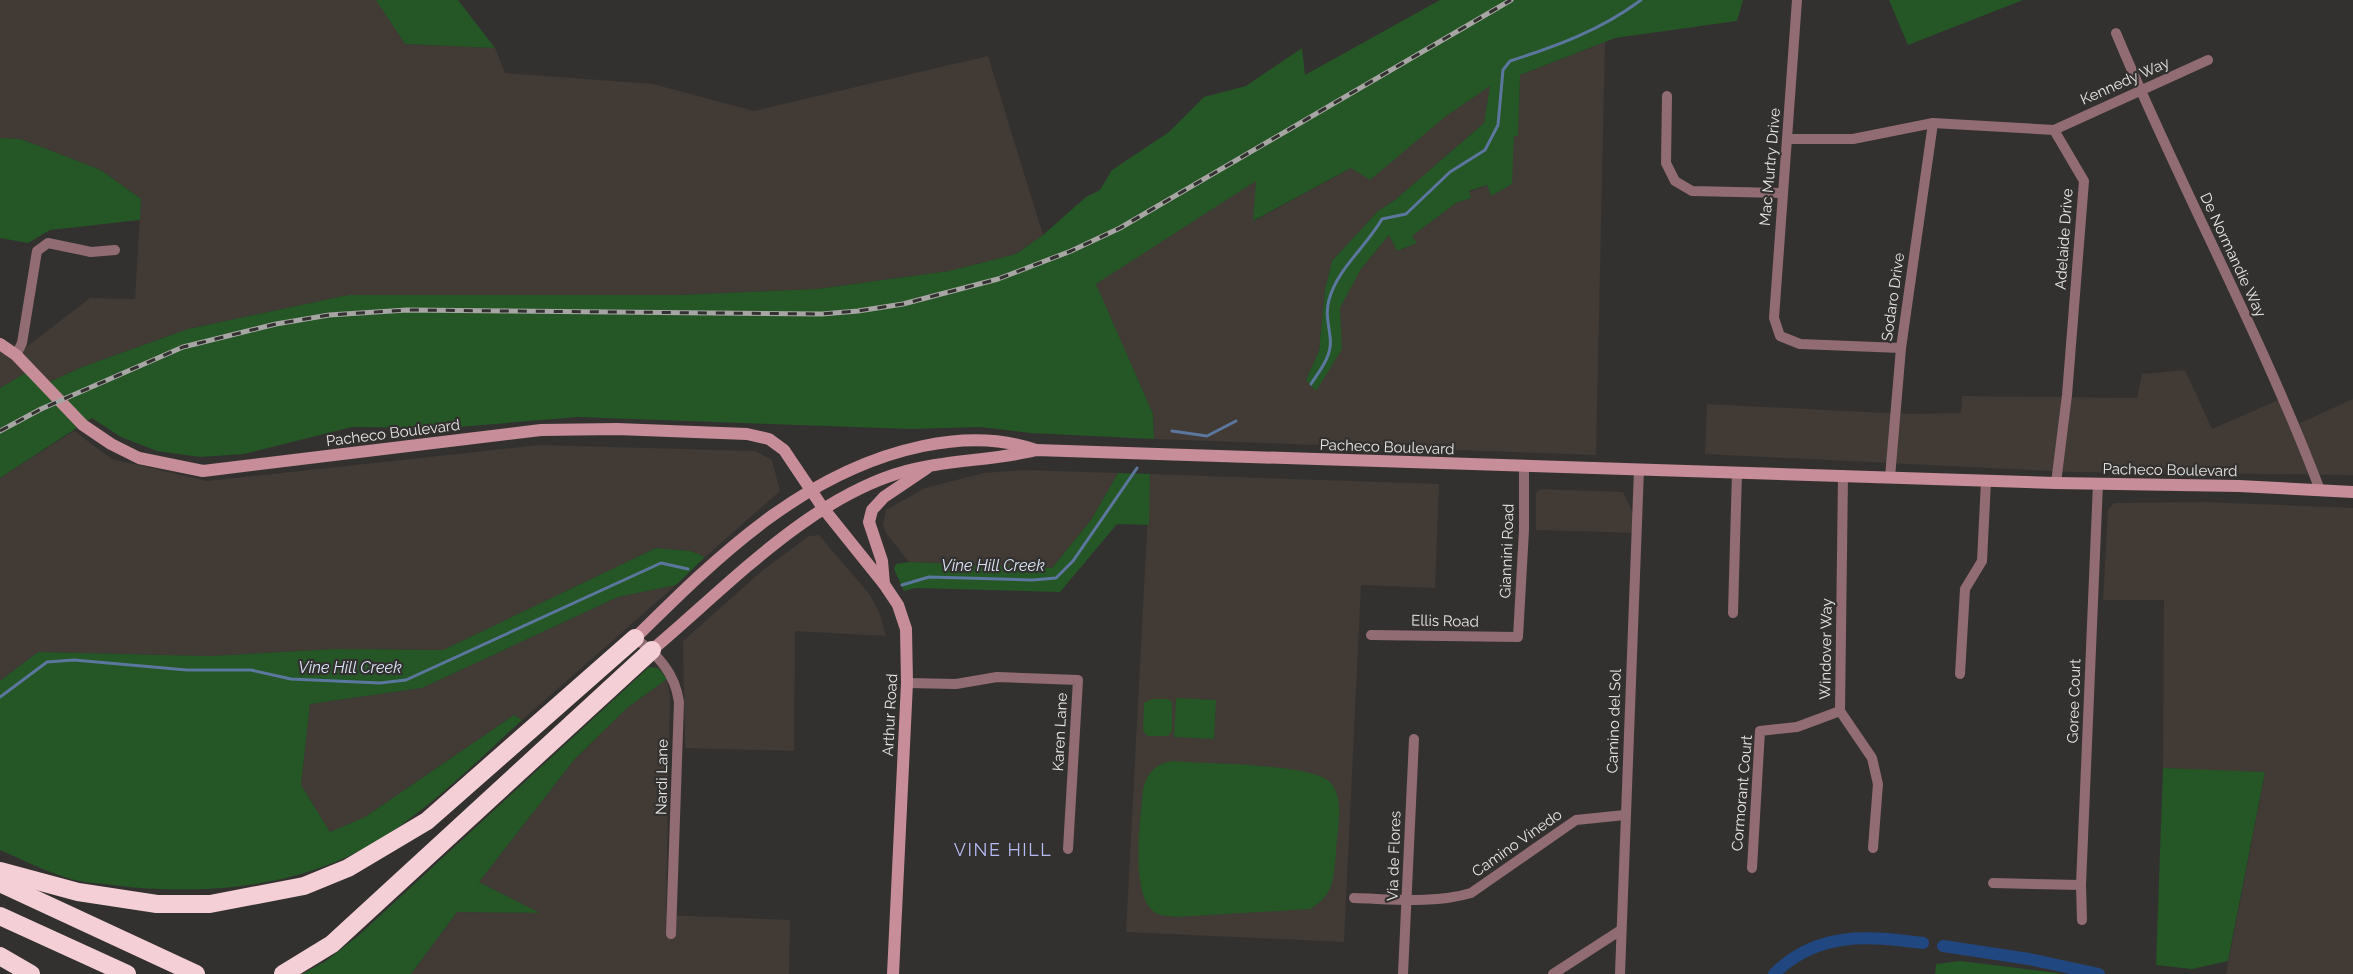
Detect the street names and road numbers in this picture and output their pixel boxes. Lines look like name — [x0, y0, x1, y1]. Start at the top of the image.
street label: Kennedy Way — [2078, 53, 2172, 109]
street label: Mac Murtry Drive — [1756, 107, 1784, 227]
street label: Adelaide Drive — [2051, 188, 2077, 290]
street label: De Normandie Way — [2196, 190, 2270, 320]
street label: Sodaro Drive — [1878, 251, 1908, 342]
street label: Pacheco Boulevard — [325, 416, 461, 450]
street label: Pacheco Boulevard — [1319, 436, 1455, 458]
street label: Pacheco Boulevard — [2102, 460, 2238, 480]
street label: Giannini Road — [1496, 503, 1518, 599]
street label: Windover Way — [1816, 598, 1836, 700]
street label: Ellis Road — [1411, 611, 1479, 631]
street label: Goree Court — [2064, 658, 2084, 744]
street label: Camino del Sol — [1603, 667, 1625, 774]
street label: Arthur Road — [879, 673, 901, 757]
street label: Karen Lane — [1049, 692, 1071, 772]
street label: Cormorant Court — [1728, 734, 1756, 852]
street label: Nardi Lane — [652, 739, 672, 815]
street label: Camino Vinedo — [1469, 805, 1566, 881]
street label: Via de Flores — [1383, 811, 1405, 901]

